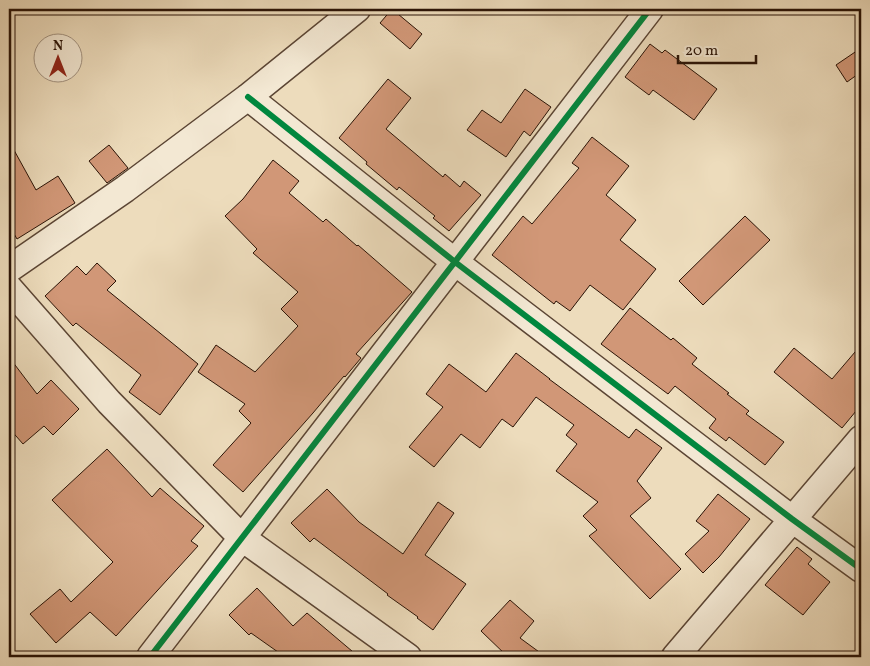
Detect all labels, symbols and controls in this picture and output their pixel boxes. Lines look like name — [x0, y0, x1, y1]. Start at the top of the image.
north arrow — [32, 32, 82, 82]
scale bar — [678, 32, 755, 64]
text: N — [53, 37, 63, 56]
text: 20 m — [685, 41, 718, 62]

